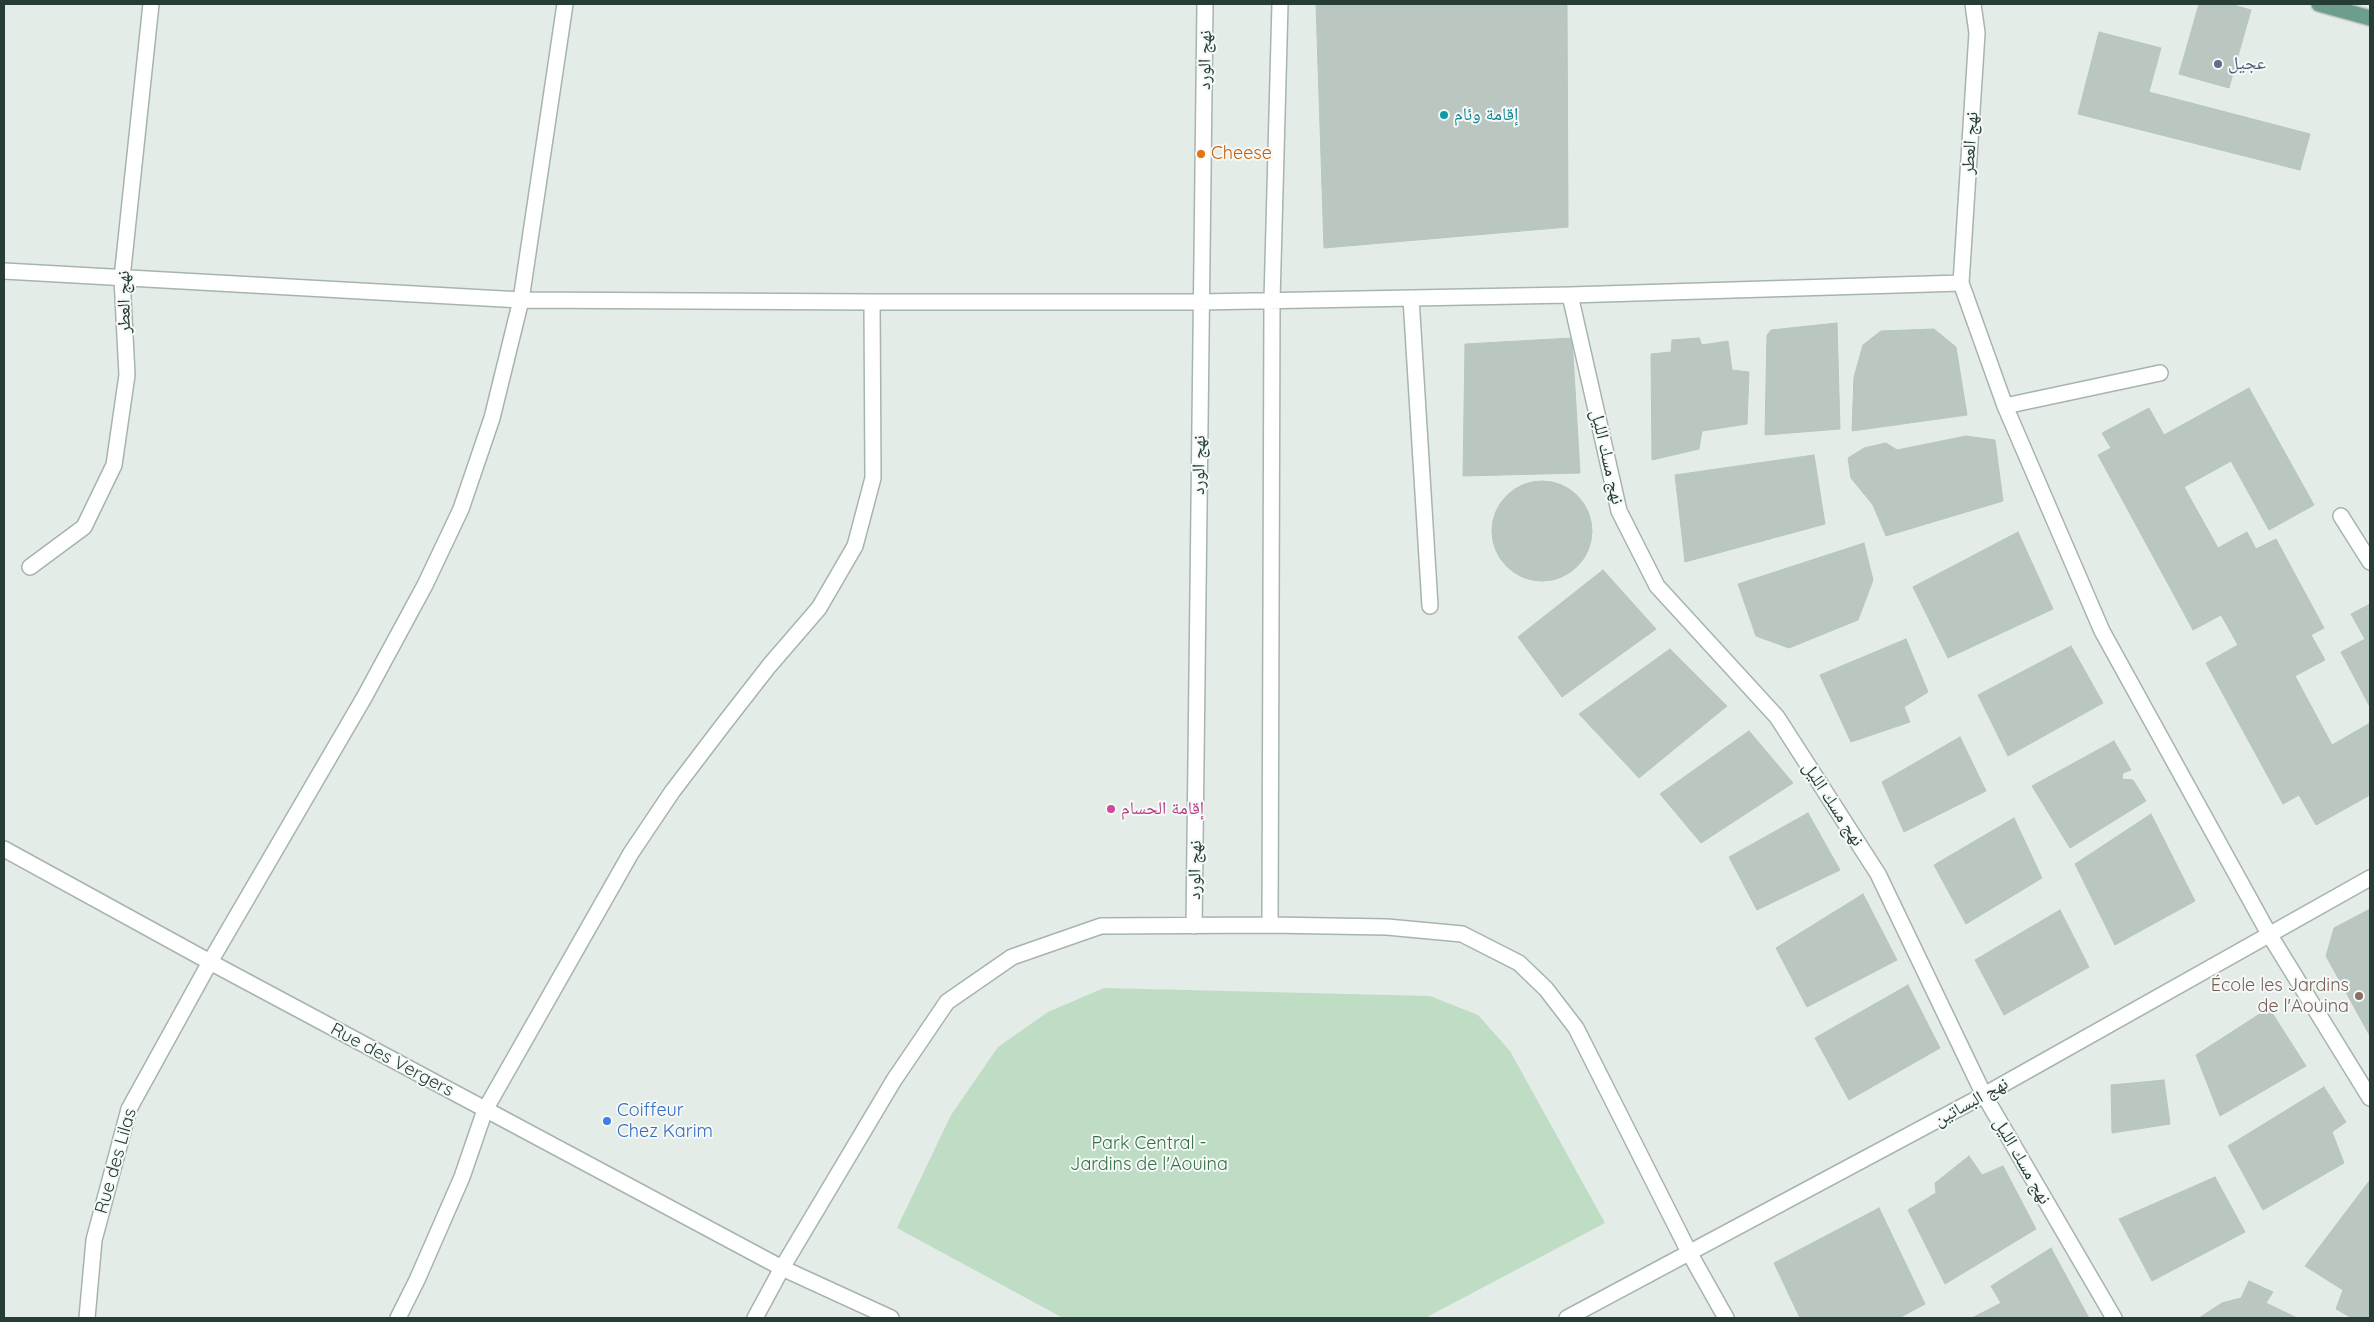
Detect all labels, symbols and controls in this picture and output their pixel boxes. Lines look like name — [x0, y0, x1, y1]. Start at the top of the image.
street label: نهج الورد — [1194, 30, 1216, 90]
place label: عجيل — [2228, 53, 2266, 75]
marker: عجيل — [2212, 58, 2224, 70]
place label: إقامة وئام — [1454, 104, 1518, 126]
marker: إقامة وئام — [1438, 109, 1450, 121]
street label: نهج العطر — [1957, 111, 1983, 175]
place label: Cheese — [1211, 143, 1272, 165]
marker: Cheese — [1195, 148, 1207, 160]
street label: نهج العطر — [113, 270, 135, 334]
street label: نهج مسك الليل — [1586, 407, 1628, 507]
street label: نهج الورد — [1188, 435, 1210, 495]
street label: نهج مسك الليل — [1798, 758, 1868, 850]
place label: إقامة الحسام — [1121, 798, 1204, 820]
marker: إقامة الحسام — [1105, 803, 1117, 815]
street label: نهج الورد — [1184, 840, 1206, 900]
place label: École les Jardins de l'Aouina — [2211, 975, 2349, 1018]
marker: École les Jardins de l'Aouina — [2353, 990, 2365, 1002]
street label: Rue des Vergers — [327, 1018, 457, 1102]
street label: نهج البساتين — [1930, 1073, 2012, 1131]
place label: Coiffeur Chez Karim — [617, 1100, 713, 1142]
street label: Rue des Lilas — [91, 1106, 141, 1216]
street label: نهج مسك الليل — [1988, 1114, 2056, 1208]
marker: Coiffeur Chez Karim — [601, 1115, 613, 1127]
park label: Park Central - Jardins de l'Aouina — [1070, 1133, 1228, 1176]

